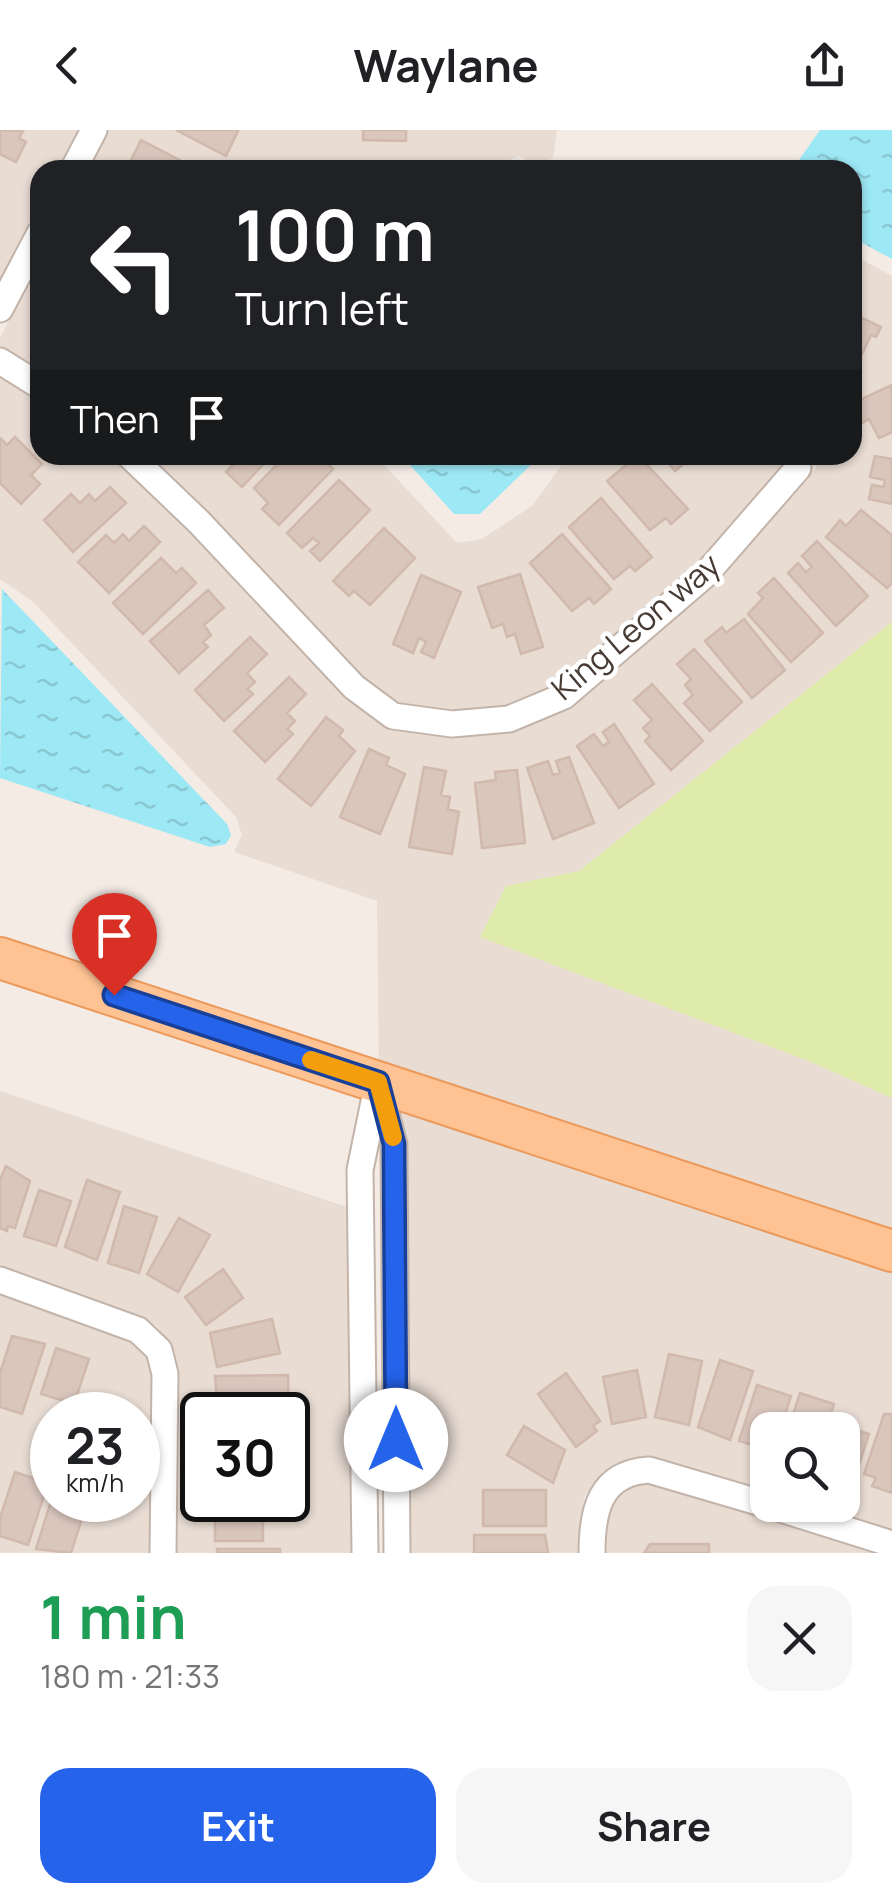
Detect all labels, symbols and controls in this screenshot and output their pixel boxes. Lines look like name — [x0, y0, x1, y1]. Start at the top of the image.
text: Waylane — [353, 34, 539, 96]
icon: back — [40, 38, 95, 93]
icon: share — [797, 38, 852, 93]
text: 100 m — [235, 186, 435, 282]
icon: left — [70, 200, 200, 330]
text: Turn left — [235, 277, 409, 339]
icon: arrive — [179, 390, 234, 445]
text: Then — [70, 392, 159, 444]
street label: King Leon way — [542, 543, 729, 710]
pin — [72, 893, 157, 996]
icon: arrive — [87, 908, 142, 963]
position arrow — [344, 1388, 448, 1492]
speed limit sign: 30 — [180, 1392, 310, 1522]
text: 23 — [66, 1411, 124, 1479]
map controls — [750, 1412, 860, 1522]
button: search — [750, 1412, 860, 1522]
text: km/h — [66, 1465, 124, 1500]
text: 1 min — [40, 1575, 187, 1657]
button: close — [747, 1586, 852, 1691]
text: 180 m · 21:33 — [40, 1654, 220, 1698]
button: Exit — [40, 1768, 436, 1883]
button: Share — [456, 1768, 852, 1883]

